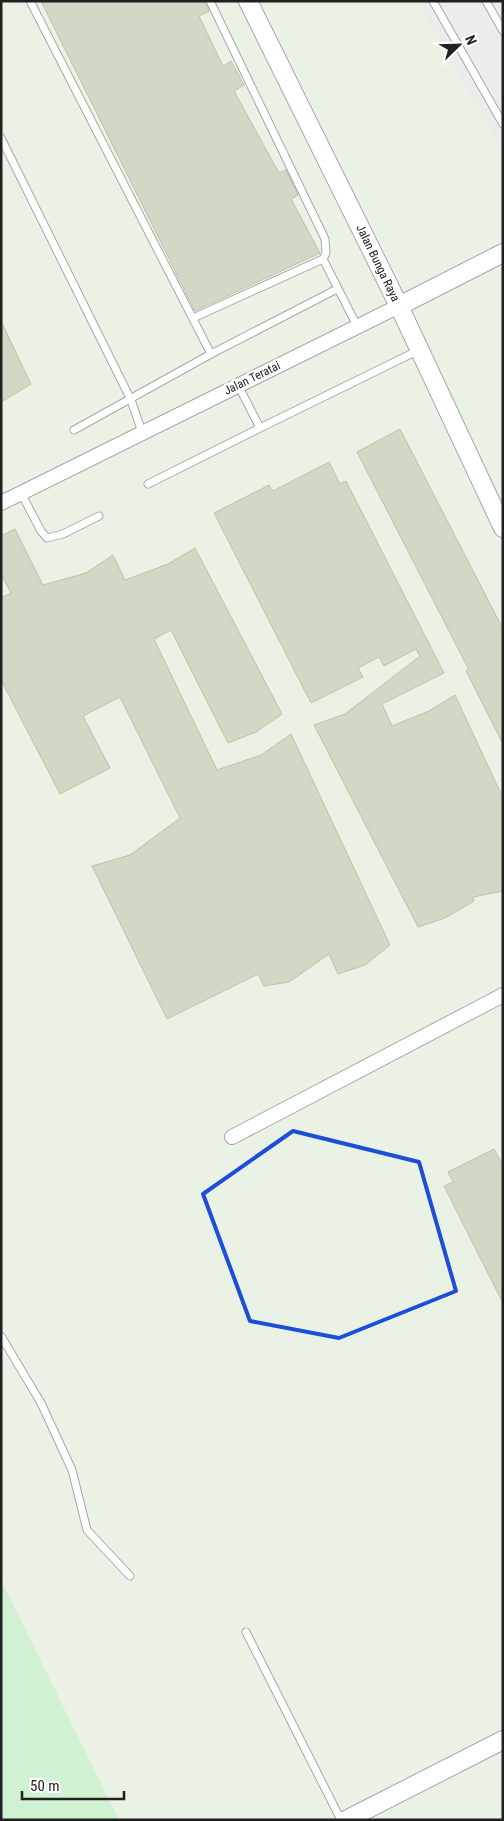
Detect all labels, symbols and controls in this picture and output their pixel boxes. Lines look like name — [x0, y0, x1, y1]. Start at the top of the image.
north arrow — [434, 20, 484, 70]
text: N — [462, 33, 480, 47]
street label: Jalan Bunga Raya — [353, 222, 403, 304]
street label: Jalan Teratai — [222, 358, 282, 398]
scale bar — [22, 1768, 125, 1800]
text: 50 m — [30, 1777, 60, 1795]

